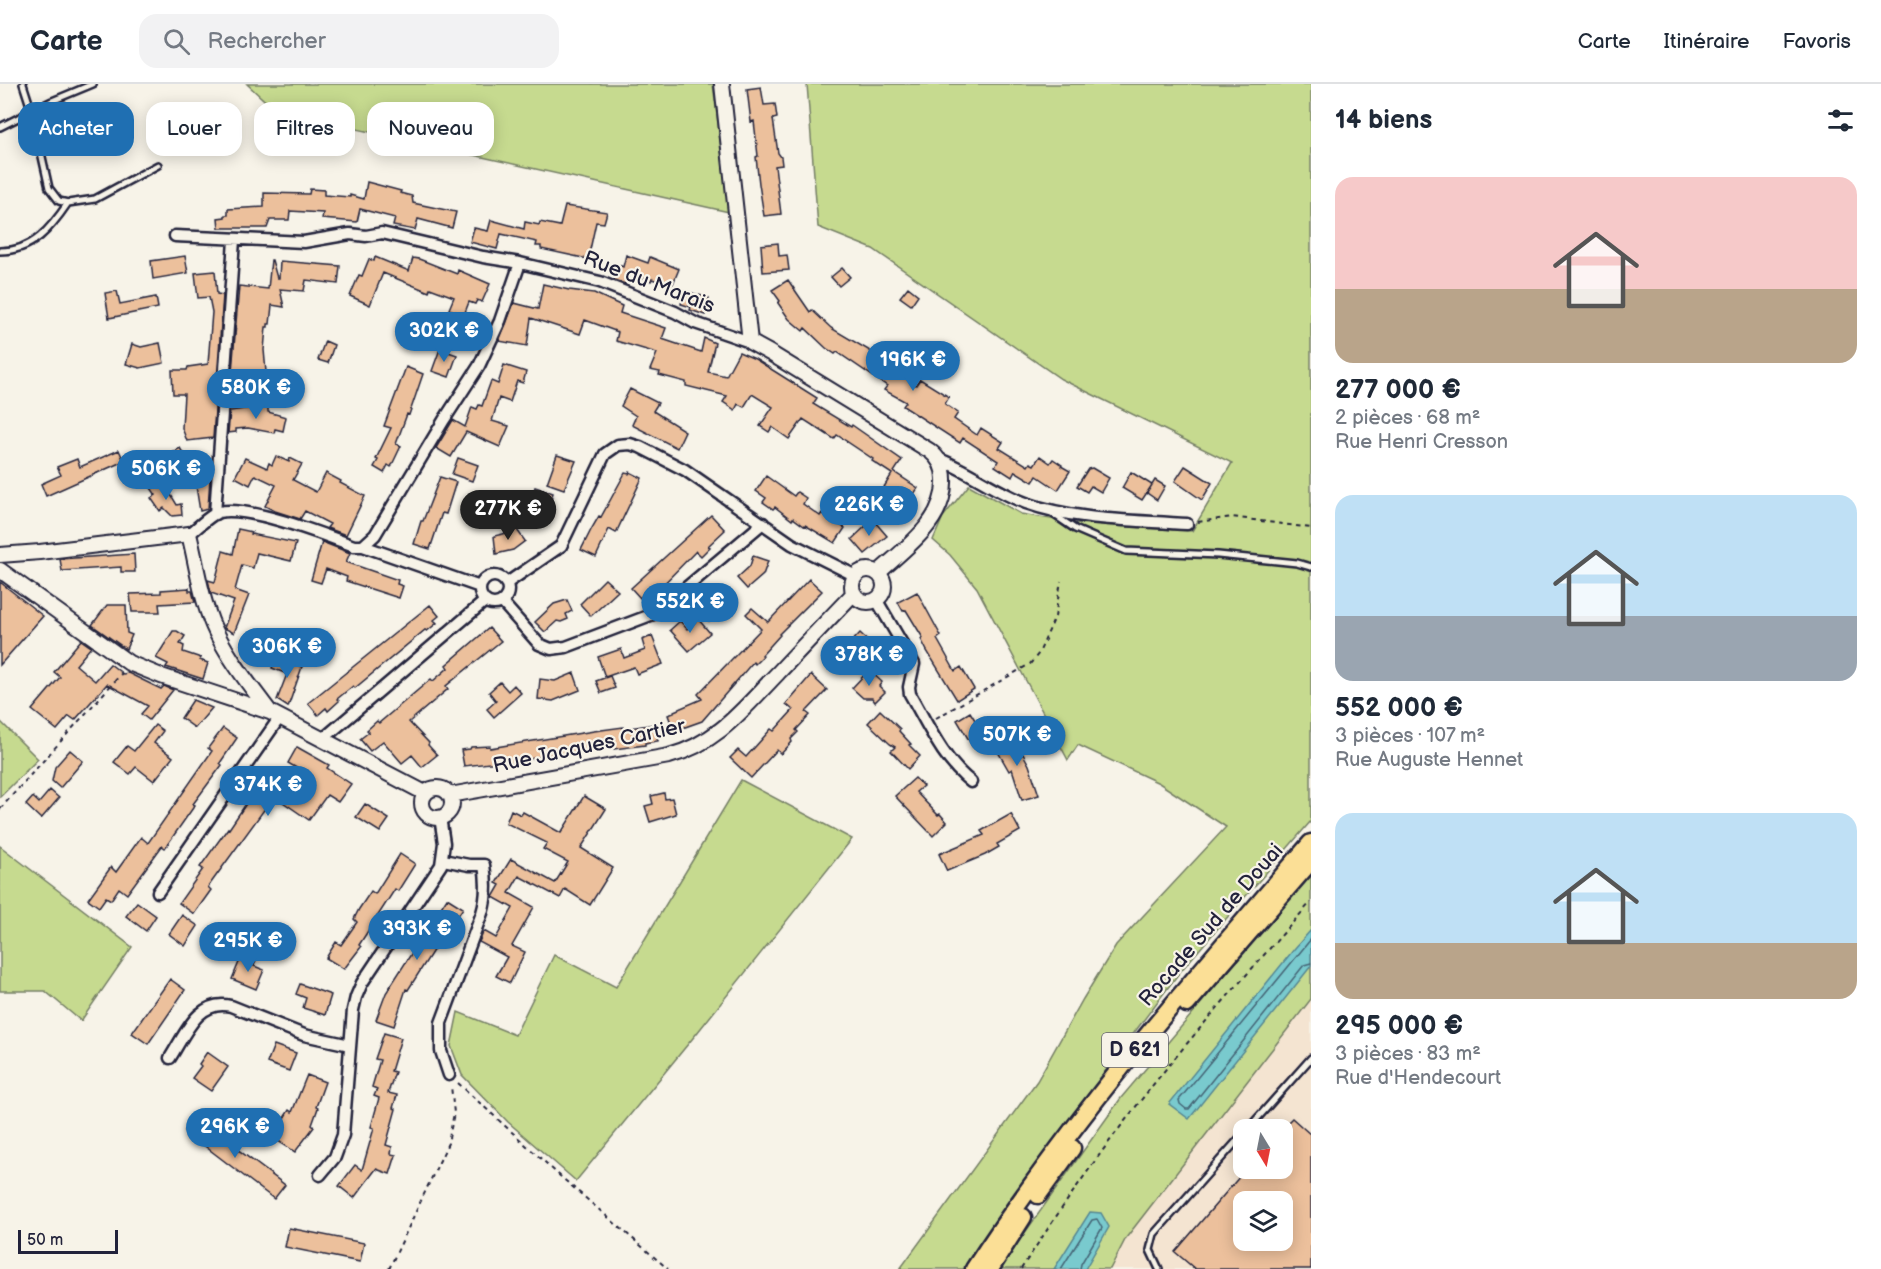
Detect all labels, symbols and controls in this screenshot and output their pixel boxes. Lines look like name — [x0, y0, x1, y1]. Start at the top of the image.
search box — [139, 14, 559, 68]
text: Carte — [30, 25, 103, 58]
icon: search — [160, 25, 193, 58]
text: Rechercher — [208, 28, 326, 55]
text: Carte — [1578, 29, 1631, 54]
text: Itinéraire — [1664, 29, 1750, 54]
text: Favoris — [1783, 29, 1851, 54]
chip: Acheter — [18, 102, 134, 156]
chip: Louer — [146, 102, 242, 156]
chip: Filtres — [254, 102, 355, 156]
chip: Nouveau — [367, 102, 494, 156]
icon: filters — [1824, 104, 1857, 137]
text: 14 biens — [1335, 105, 1432, 136]
icon: home — [1542, 216, 1650, 324]
street label: Rue du Marais — [580, 246, 718, 318]
pin: 302K € — [395, 312, 493, 363]
text: 302K € — [409, 319, 479, 343]
pin: 196K € — [864, 341, 962, 392]
text: 196K € — [880, 348, 946, 372]
pin: 580K € — [207, 369, 305, 420]
text: 277 000 € — [1335, 375, 1461, 406]
text: 580K € — [221, 376, 291, 400]
text: 2 pièces · 68 m² — [1335, 406, 1480, 430]
text: Rue Henri Cresson — [1335, 430, 1508, 454]
pin: 506K € — [117, 450, 215, 501]
text: 506K € — [131, 457, 201, 481]
pin: 226K € — [820, 486, 918, 537]
pin: 277K € — [459, 490, 557, 541]
text: 226K € — [834, 493, 904, 517]
text: 277K € — [474, 497, 542, 521]
icon: home — [1542, 534, 1650, 642]
pin: 552K € — [641, 583, 739, 634]
text: 552K € — [655, 590, 725, 614]
pin: 306K € — [238, 628, 336, 679]
text: 306K € — [252, 635, 322, 659]
pin: 378K € — [820, 636, 918, 687]
text: 378K € — [835, 643, 903, 667]
text: 552 000 € — [1335, 693, 1463, 724]
street label: Rue Jacques Cartier — [491, 713, 688, 779]
pin: 507K € — [968, 716, 1066, 767]
text: 507K € — [982, 723, 1052, 747]
text: 3 pièces · 107 m² — [1335, 724, 1485, 748]
text: Rue Auguste Hennet — [1335, 748, 1523, 772]
pin: 374K € — [219, 766, 317, 817]
text: 374K € — [234, 773, 302, 797]
street label: Rocade Sud de Douai — [1134, 839, 1288, 1011]
icon: home — [1542, 852, 1650, 960]
pin: 393K € — [368, 910, 466, 961]
text: 393K € — [382, 917, 452, 941]
pin: 295K € — [199, 922, 297, 973]
text: 295K € — [213, 929, 283, 953]
text: 295 000 € — [1335, 1011, 1463, 1042]
road number: D 621 — [1102, 1033, 1168, 1067]
text: 3 pièces · 83 m² — [1335, 1042, 1481, 1066]
text: Rue d'Hendecourt — [1335, 1066, 1501, 1090]
pin: 296K € — [186, 1108, 284, 1159]
text: 296K € — [200, 1115, 270, 1139]
north arrow — [1233, 1119, 1293, 1179]
map controls — [1233, 1119, 1293, 1251]
button: layers — [1233, 1191, 1293, 1251]
scale bar — [18, 1227, 118, 1254]
text: 50 m — [27, 1231, 63, 1250]

